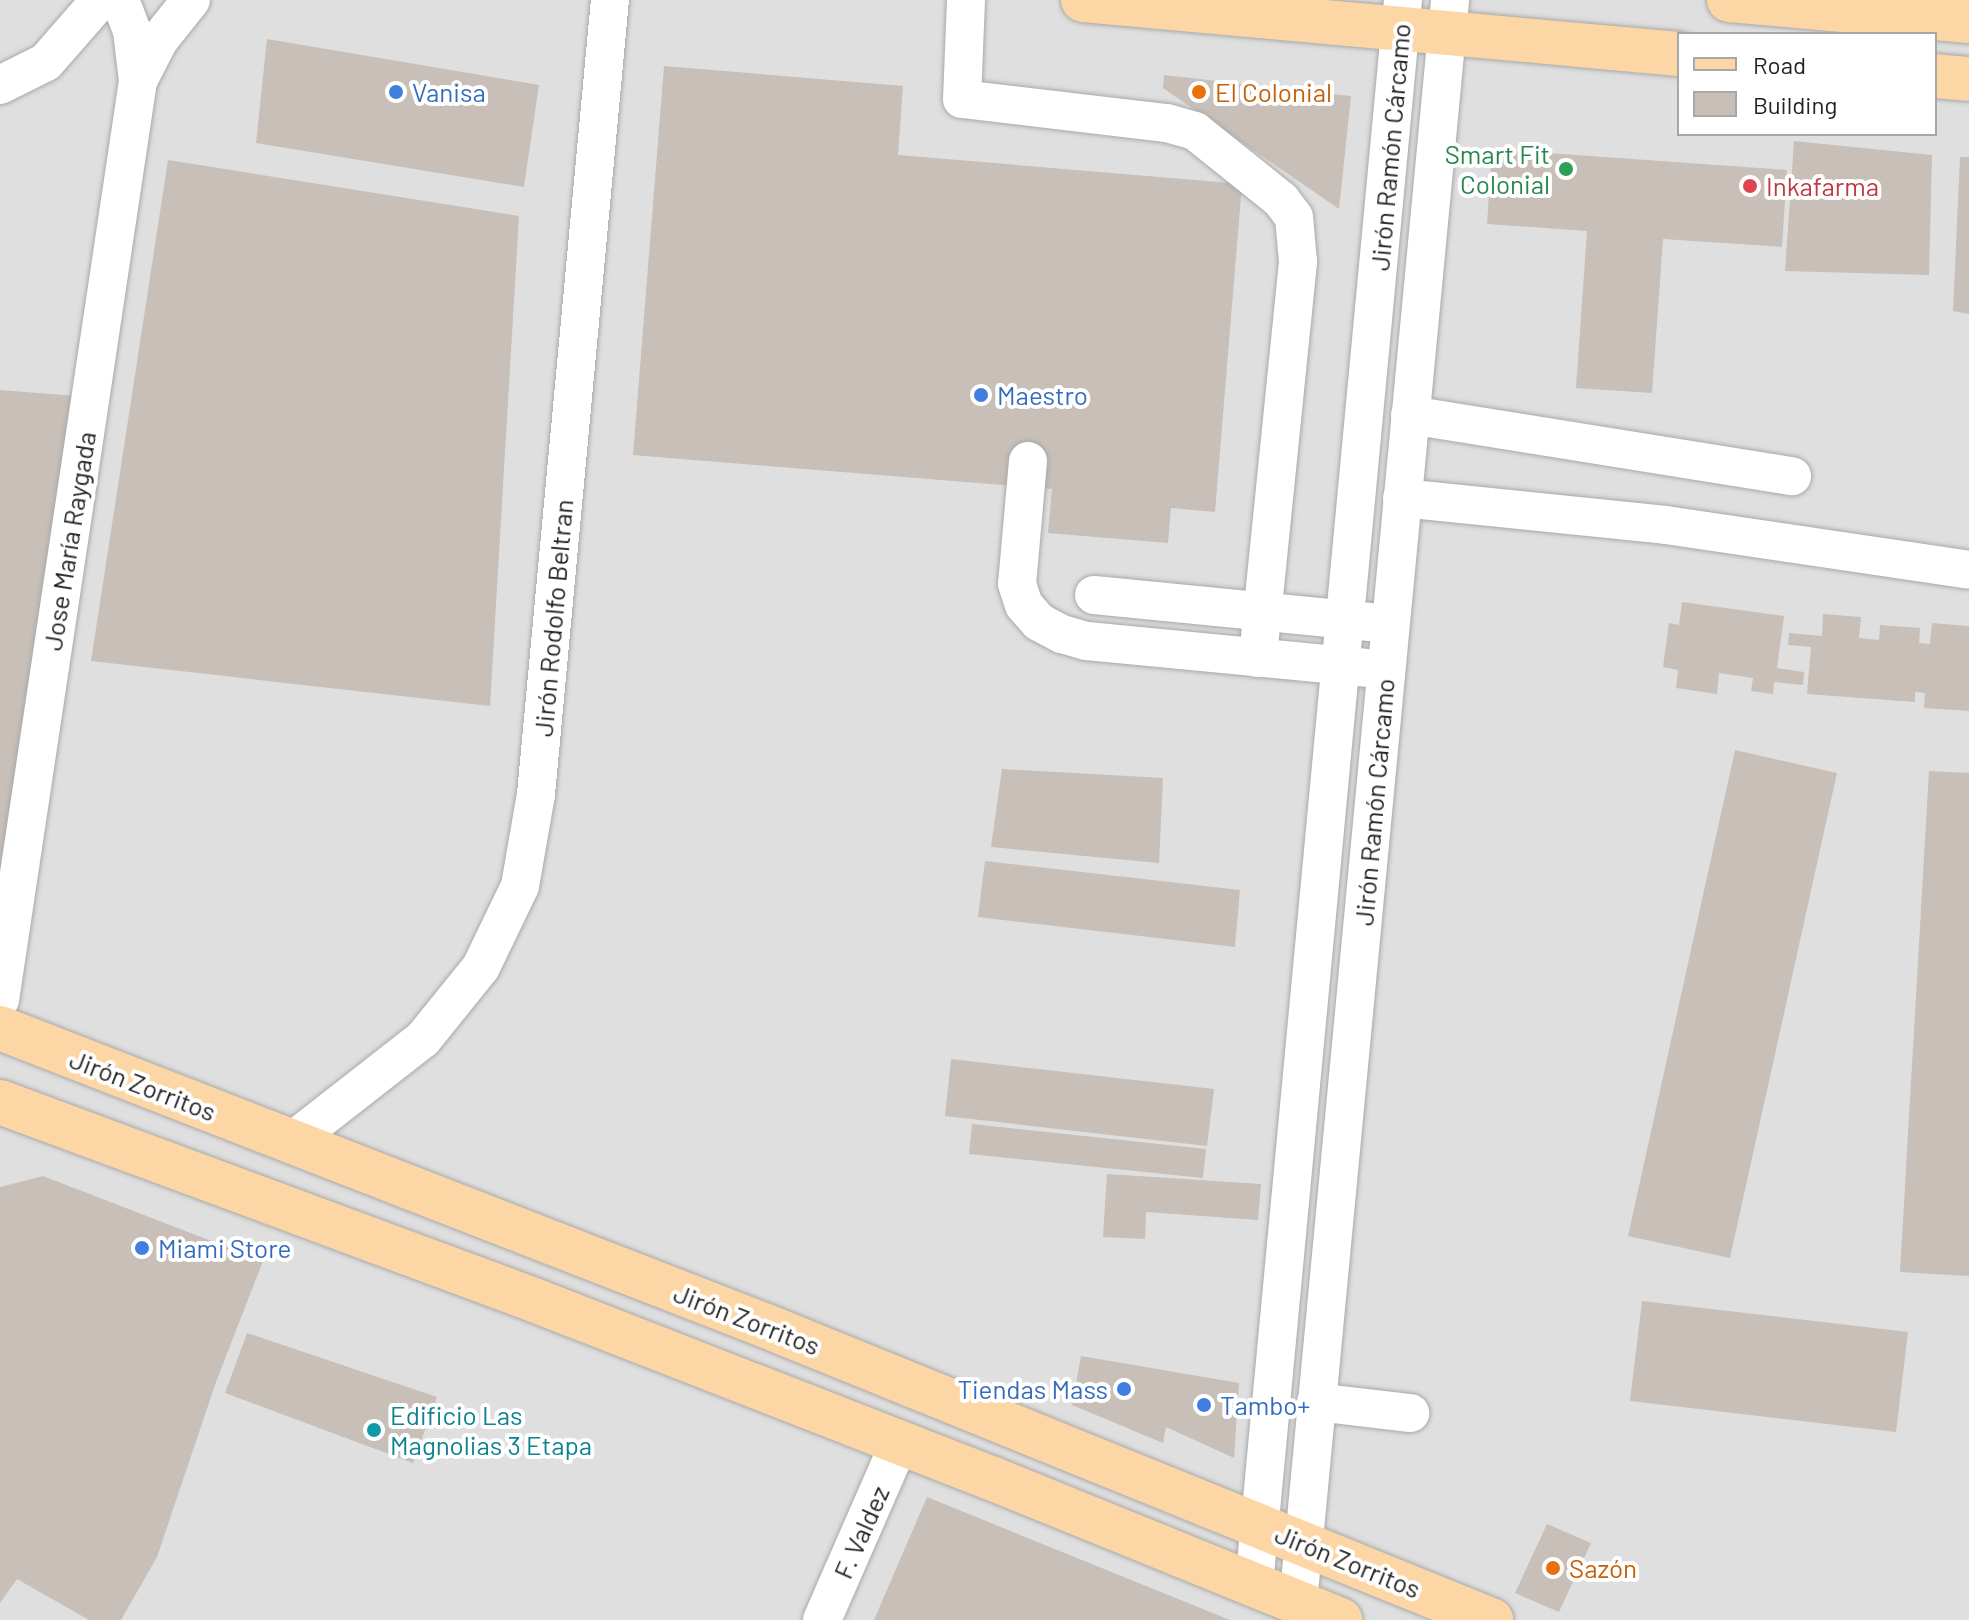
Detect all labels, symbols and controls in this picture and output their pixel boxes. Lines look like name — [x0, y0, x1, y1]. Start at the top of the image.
street label: Jirón Ramón Cárcamo — [1364, 22, 1416, 272]
legend — [1677, 32, 1937, 136]
text: Road — [1753, 50, 1806, 79]
place label: Vanisa — [412, 76, 486, 108]
place label: El Colonial — [1215, 76, 1332, 108]
marker: Vanisa — [387, 83, 405, 101]
marker: El Colonial — [1190, 83, 1208, 101]
text: Building — [1753, 90, 1837, 119]
place label: Smart Fit Colonial — [1445, 138, 1550, 200]
marker: Smart Fit Colonial — [1557, 160, 1575, 178]
place label: Inkafarma — [1766, 170, 1879, 202]
marker: Inkafarma — [1741, 177, 1759, 195]
place label: Maestro — [997, 379, 1088, 411]
marker: Maestro — [972, 386, 990, 404]
street label: Jose María Raygada — [36, 429, 102, 653]
street label: Jirón Rodolfo Beltran — [527, 498, 579, 738]
street label: Jirón Ramón Cárcamo — [1348, 677, 1400, 927]
street label: Jirón Zorritos — [66, 1043, 220, 1127]
place label: Miami Store — [158, 1232, 291, 1264]
marker: Miami Store — [133, 1239, 151, 1257]
street label: Jirón Zorritos — [670, 1277, 824, 1361]
place label: Tiendas Mass — [958, 1373, 1108, 1405]
marker: Tiendas Mass — [1115, 1380, 1133, 1398]
place label: Tambo+ — [1220, 1389, 1310, 1421]
marker: Tambo+ — [1195, 1396, 1213, 1414]
place label: Edificio Las Magnolias 3 Etapa — [390, 1399, 592, 1460]
marker: Edificio Las Magnolias 3 Etapa — [365, 1421, 383, 1439]
street label: F. Valdez — [827, 1481, 895, 1583]
street label: Jirón Zorritos — [1271, 1518, 1425, 1604]
place label: Sazón — [1569, 1552, 1637, 1584]
marker: Sazón — [1544, 1559, 1562, 1577]

